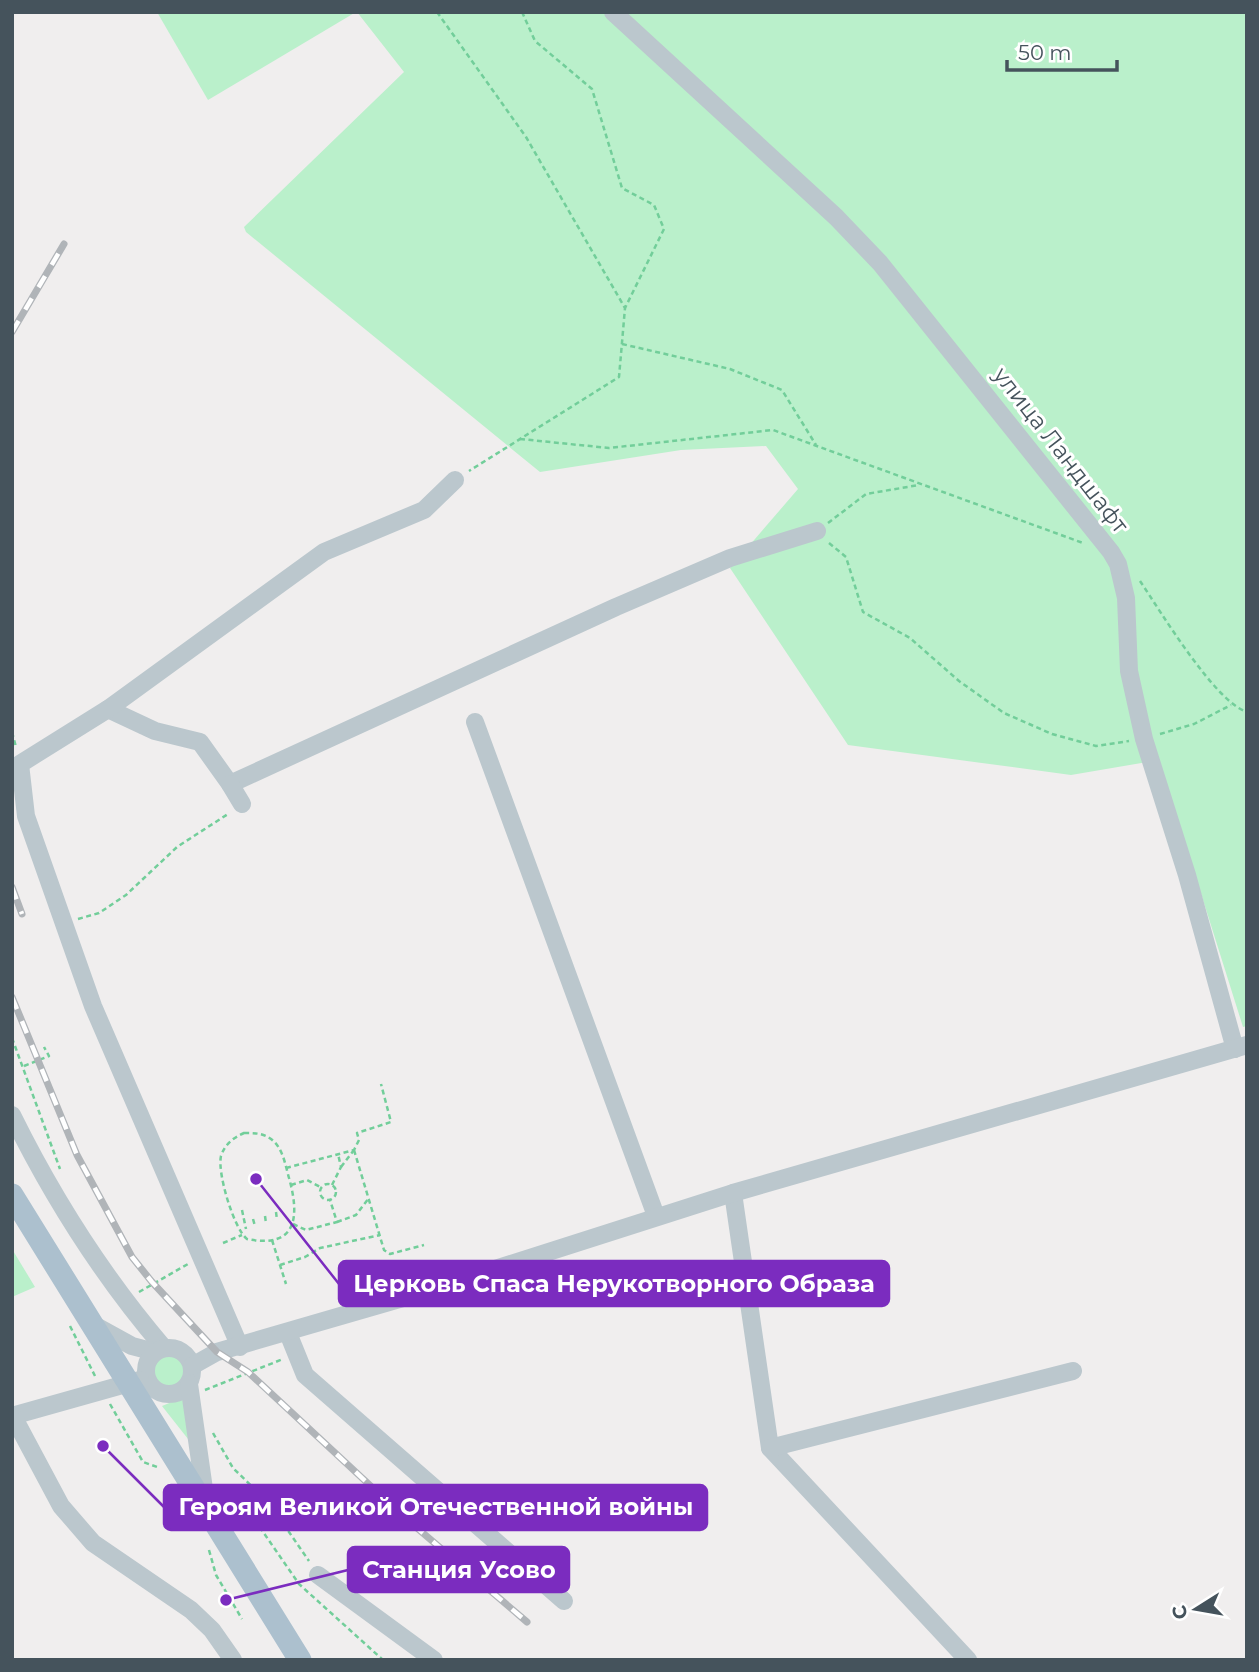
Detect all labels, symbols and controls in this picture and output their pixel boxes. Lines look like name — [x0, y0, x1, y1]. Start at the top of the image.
scale bar — [1007, 28, 1117, 72]
text: 50 m — [1018, 40, 1072, 65]
street label: улица Ландшафт — [987, 361, 1135, 539]
callout: Церковь Спаса Нерукотворного Образа — [339, 1261, 889, 1306]
text: Церковь Спаса Нерукотворного Образа — [353, 1269, 875, 1298]
callout: Героям Великой Отечественной войны — [164, 1485, 707, 1530]
text: Героям Великой Отечественной войны — [179, 1492, 693, 1521]
callout: Станция Усово — [348, 1547, 569, 1592]
text: Станция Усово — [362, 1555, 556, 1584]
north arrow — [1161, 1574, 1231, 1644]
text: С — [1167, 1603, 1192, 1621]

